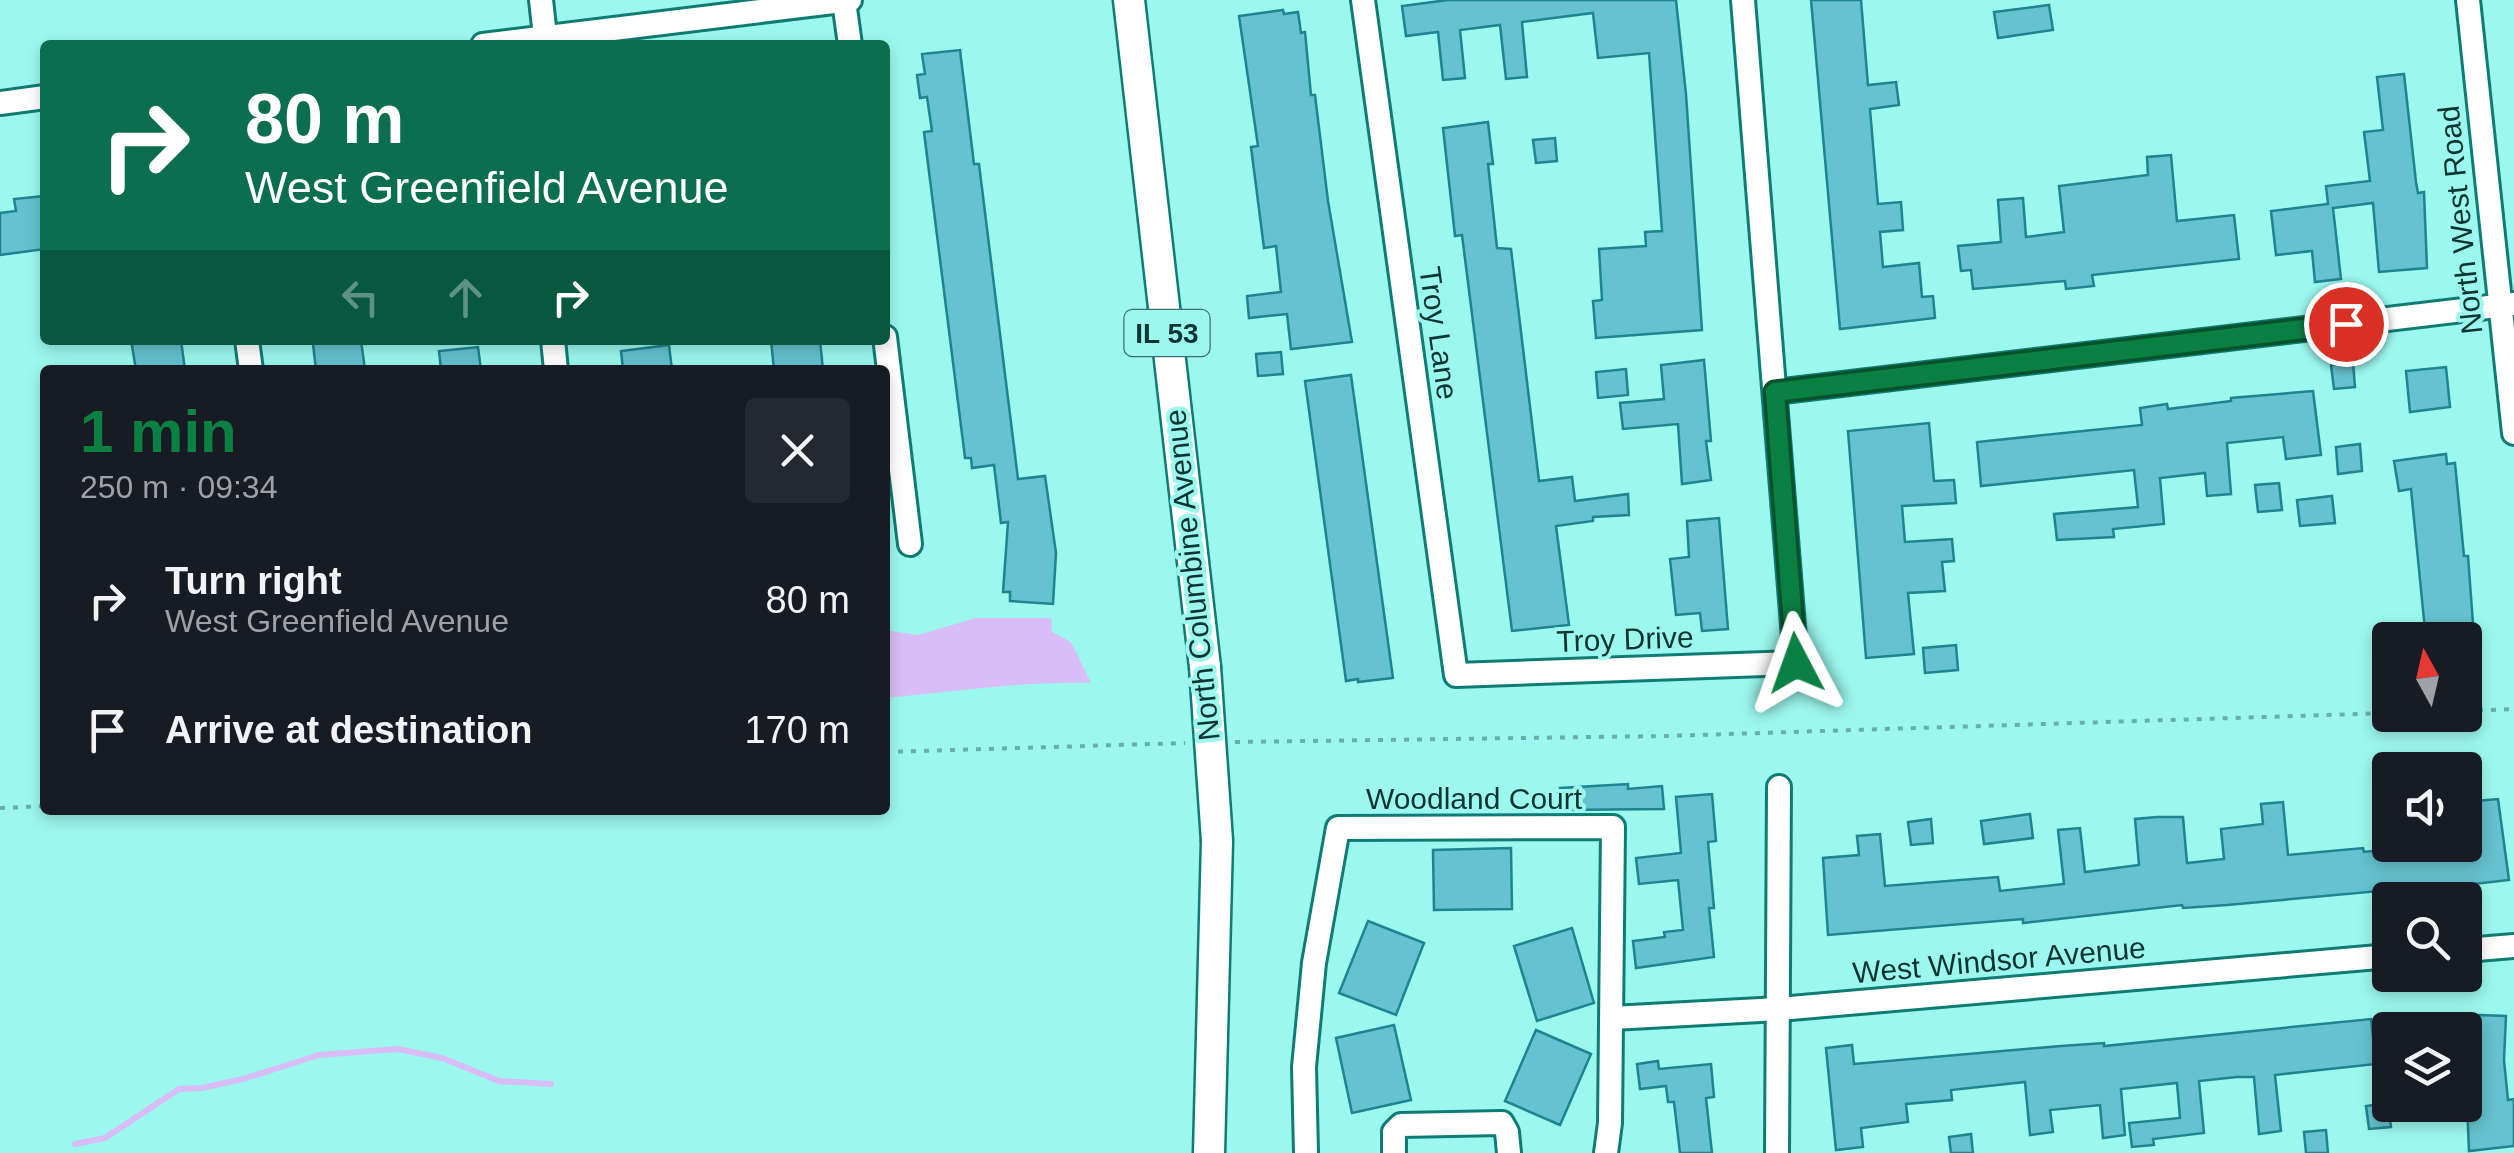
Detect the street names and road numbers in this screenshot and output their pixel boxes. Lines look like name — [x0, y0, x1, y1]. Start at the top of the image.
street label: North West Road — [2432, 104, 2488, 336]
street label: Troy Lane — [1413, 264, 1465, 402]
road number: IL 53 — [1124, 310, 1210, 356]
street label: North Columbine Avenue — [1158, 408, 1226, 742]
street label: Troy Drive — [1556, 620, 1694, 658]
street label: Woodland Court — [1366, 782, 1583, 815]
street label: West Windsor Avenue — [1851, 931, 2147, 989]

